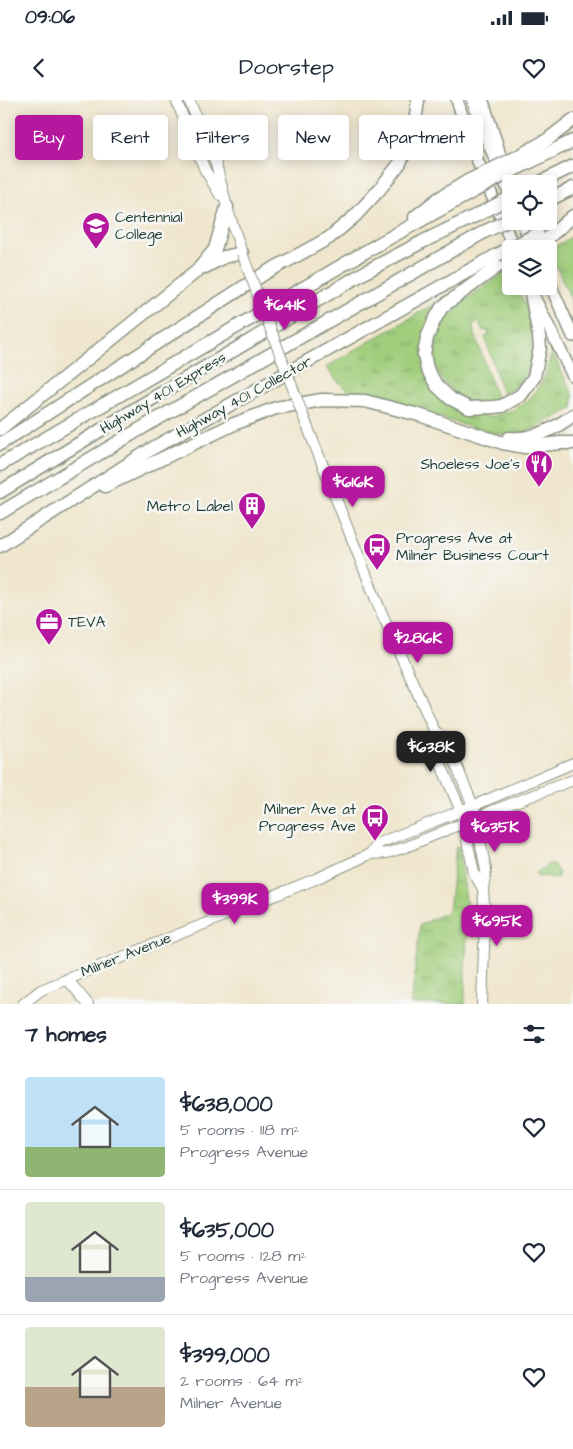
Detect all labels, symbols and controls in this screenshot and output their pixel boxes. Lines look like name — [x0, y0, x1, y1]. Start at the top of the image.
text: 09:06 — [25, 4, 75, 31]
text: Doorstep — [239, 52, 334, 83]
icon: back — [25, 54, 53, 82]
icon: heart — [520, 54, 548, 82]
chip: Buy — [15, 115, 83, 160]
chip: Rent — [93, 115, 168, 160]
chip: Filters — [178, 115, 268, 160]
chip: New — [278, 115, 349, 160]
chip: Apartment — [359, 115, 483, 160]
map controls — [502, 175, 557, 295]
button: locate — [502, 175, 557, 230]
place label: Centennial College — [115, 207, 183, 246]
school or university icon: Centennial College — [81, 211, 111, 250]
button: layers — [502, 240, 557, 295]
pin: $641K — [250, 288, 320, 331]
text: $641K — [264, 294, 306, 316]
street label: Highway 401 Express — [96, 347, 231, 440]
street label: Highway 401 Collector — [172, 351, 316, 444]
restaurant icon: Shoeless Joe's — [524, 449, 554, 488]
place label: Shoeless Joe's — [420, 454, 520, 475]
pin: $616K — [318, 466, 388, 508]
text: $616K — [333, 471, 373, 493]
building icon: Metro Label — [237, 491, 267, 530]
place label: Metro Label — [147, 496, 233, 517]
place label: Progress Ave at Milner Business Court — [396, 528, 549, 566]
bus stop icon: Progress Ave at Milner Business Court — [362, 532, 392, 571]
office icon: TEVA — [34, 607, 64, 646]
place label: TEVA — [68, 612, 106, 633]
pin: $286K — [383, 622, 453, 664]
text: $286K — [394, 627, 442, 649]
pin: $638K — [396, 730, 466, 773]
text: $638K — [407, 736, 455, 758]
place label: Milner Ave at Progress Ave — [259, 799, 356, 838]
bus stop icon: Milner Ave at Progress Ave — [360, 803, 390, 842]
pin: $635K — [460, 810, 530, 853]
text: $635K — [471, 816, 519, 838]
pin: $399K — [200, 882, 270, 925]
text: $399K — [213, 888, 257, 910]
pin: $695K — [462, 904, 532, 947]
text: $695K — [472, 910, 522, 932]
street label: Milner Avenue — [78, 927, 174, 983]
text: 7 homes — [25, 1020, 107, 1049]
icon: filters — [520, 1020, 548, 1048]
text: $638,000 — [180, 1090, 273, 1119]
icon: home — [65, 1097, 125, 1157]
icon: heart — [520, 1113, 548, 1141]
text: 5 rooms · 118 m² — [180, 1119, 299, 1141]
text: Progress Avenue — [180, 1141, 308, 1163]
text: $635,000 — [180, 1216, 274, 1245]
icon: home — [65, 1222, 125, 1282]
icon: heart — [520, 1238, 548, 1266]
text: 5 rooms · 128 m² — [180, 1245, 307, 1267]
text: Progress Avenue — [180, 1267, 308, 1289]
text: $399,000 — [180, 1341, 270, 1370]
icon: home — [65, 1347, 125, 1407]
icon: heart — [520, 1363, 548, 1391]
text: 2 rooms · 64 m² — [180, 1370, 304, 1392]
text: Milner Avenue — [180, 1392, 282, 1414]

